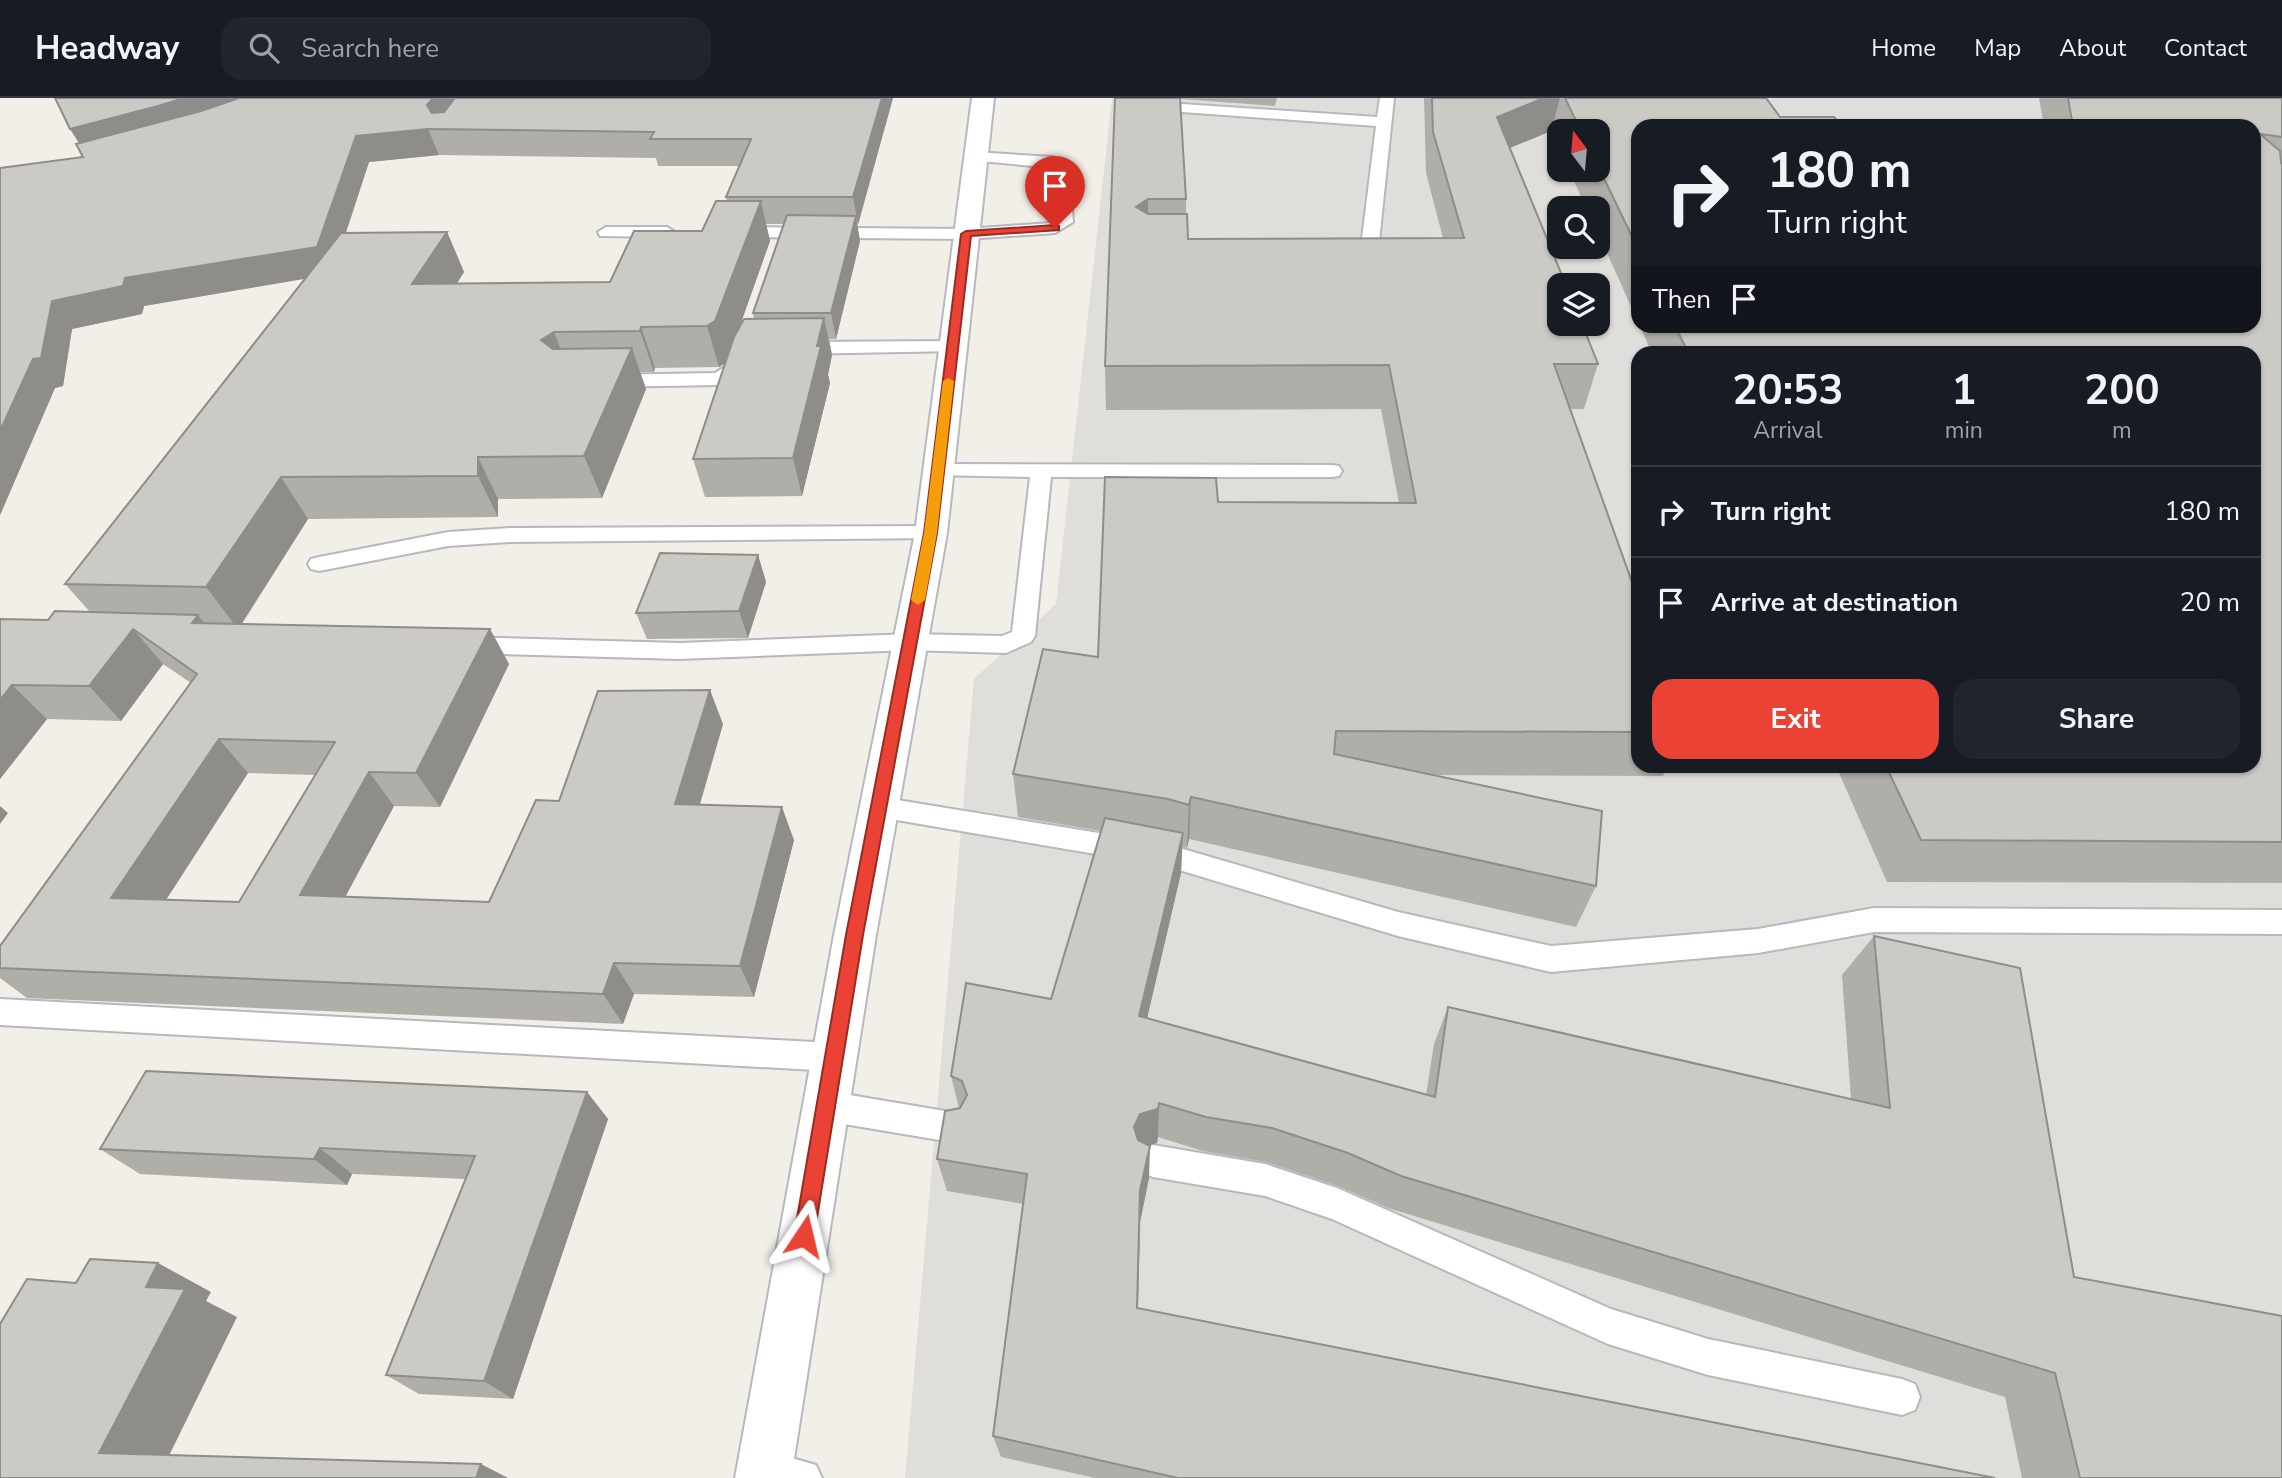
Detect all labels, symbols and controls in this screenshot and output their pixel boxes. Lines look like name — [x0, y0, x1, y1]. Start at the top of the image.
search box — [221, 17, 711, 80]
text: Headway — [35, 26, 179, 71]
icon: search — [245, 29, 283, 67]
text: Search here — [301, 31, 439, 66]
text: Home — [1871, 32, 1936, 64]
text: Map — [1974, 32, 2021, 64]
text: About — [2059, 32, 2126, 64]
text: Contact — [2164, 32, 2247, 64]
north arrow — [1547, 119, 1610, 182]
map controls — [1547, 119, 1610, 336]
text: 180 m — [1767, 137, 1911, 204]
icon: right — [1652, 147, 1743, 238]
pin — [1025, 156, 1085, 228]
icon: arrive — [1036, 167, 1074, 205]
button: search — [1547, 196, 1610, 259]
text: Turn right — [1767, 201, 1907, 244]
button: layers — [1547, 273, 1610, 336]
icon: arrive — [1725, 280, 1763, 318]
text: Then — [1652, 282, 1711, 317]
text: 20:53 — [1732, 362, 1843, 419]
text: 1 — [1951, 362, 1976, 419]
text: 200 — [2084, 362, 2160, 419]
text: Arrival — [1753, 415, 1822, 446]
text: min — [1945, 415, 1983, 446]
text: m — [2112, 415, 2132, 446]
icon: right — [1652, 493, 1690, 531]
text: Turn right — [1711, 494, 1830, 529]
text: 180 m — [2164, 494, 2240, 529]
icon: arrive — [1652, 584, 1690, 622]
text: Arrive at destination — [1711, 585, 1958, 620]
text: 20 m — [2180, 585, 2240, 620]
button: Exit — [1652, 679, 1939, 759]
button: Share — [1953, 679, 2240, 759]
position arrow — [767, 1199, 841, 1273]

